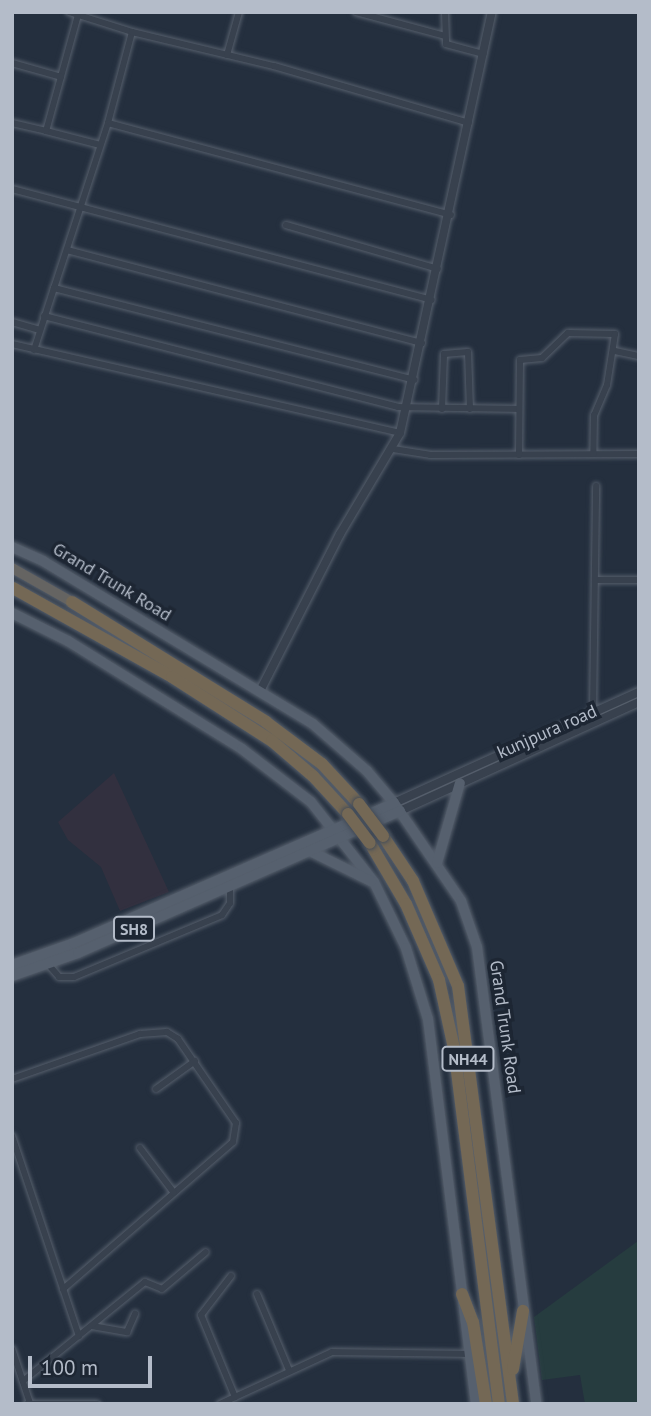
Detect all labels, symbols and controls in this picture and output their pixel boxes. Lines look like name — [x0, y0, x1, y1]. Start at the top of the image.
street label: Grand Trunk Road — [48, 538, 176, 626]
street label: kunjpura road — [494, 700, 600, 764]
road number: SH8 — [113, 917, 155, 942]
street label: Grand Trunk Road — [485, 958, 525, 1096]
road number: NH44 — [440, 1046, 496, 1072]
scale bar — [32, 1342, 156, 1386]
text: 100 m — [41, 1354, 98, 1381]

